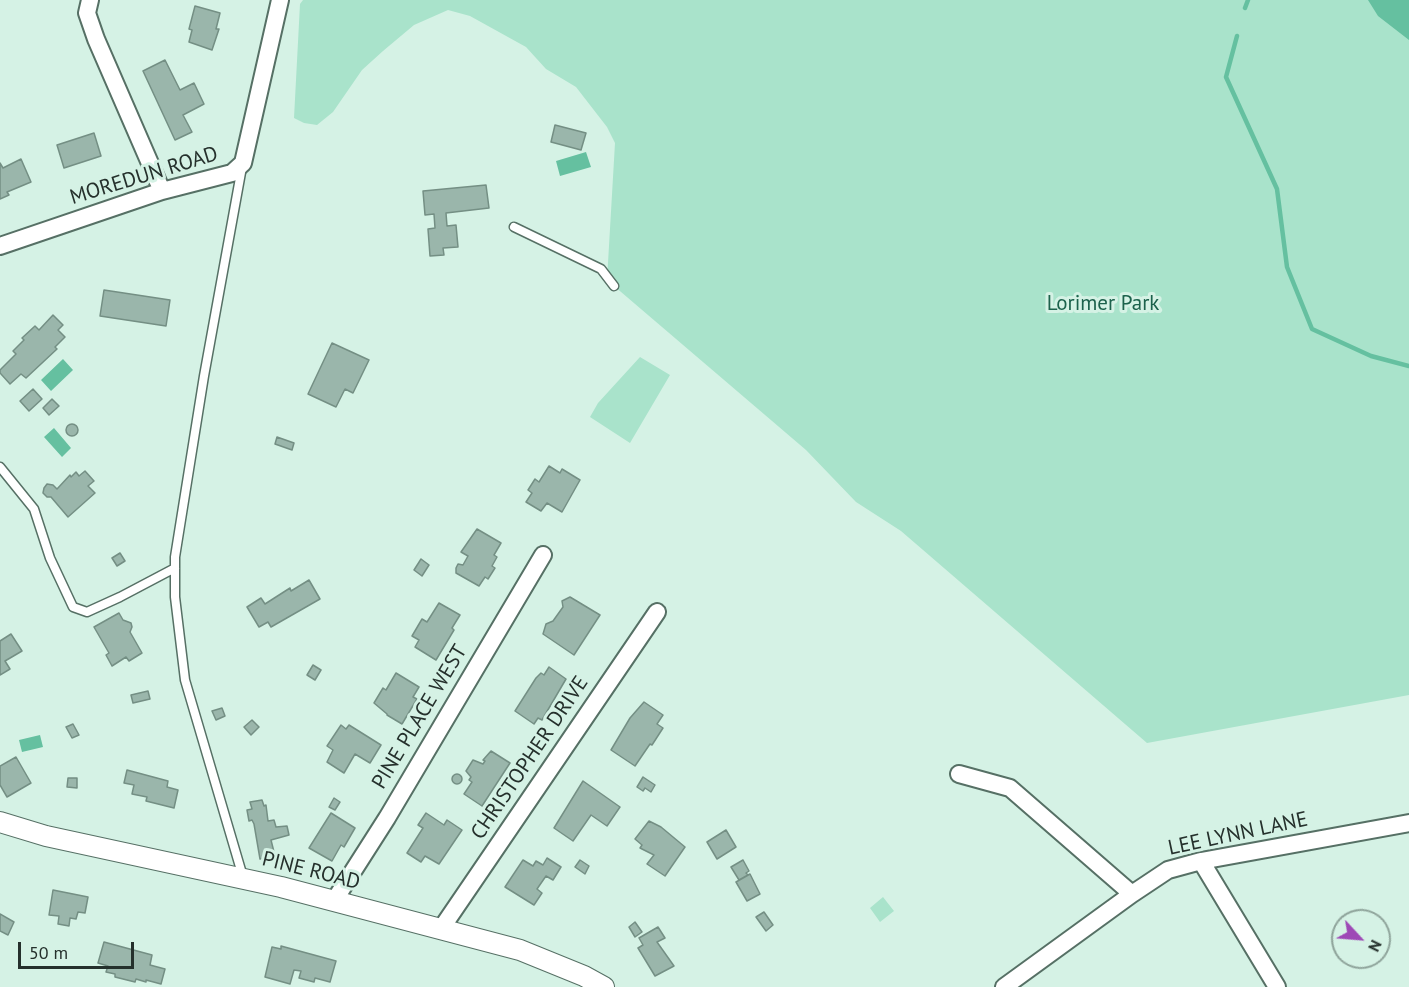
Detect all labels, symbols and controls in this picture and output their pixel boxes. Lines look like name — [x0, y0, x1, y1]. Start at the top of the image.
street label: MOREDUN ROAD — [67, 142, 221, 210]
park label: Lorimer Park — [1047, 291, 1159, 317]
street label: PINE PLACE WEST — [367, 640, 473, 794]
street label: CHRISTOPHER DRIVE — [466, 672, 594, 844]
street label: LEE LYNN LANE — [1166, 807, 1310, 861]
street label: PINE ROAD — [259, 847, 363, 895]
north arrow — [1331, 909, 1391, 969]
scale bar — [21, 930, 136, 968]
text: N — [1364, 937, 1387, 955]
text: 50 m — [29, 941, 68, 964]

